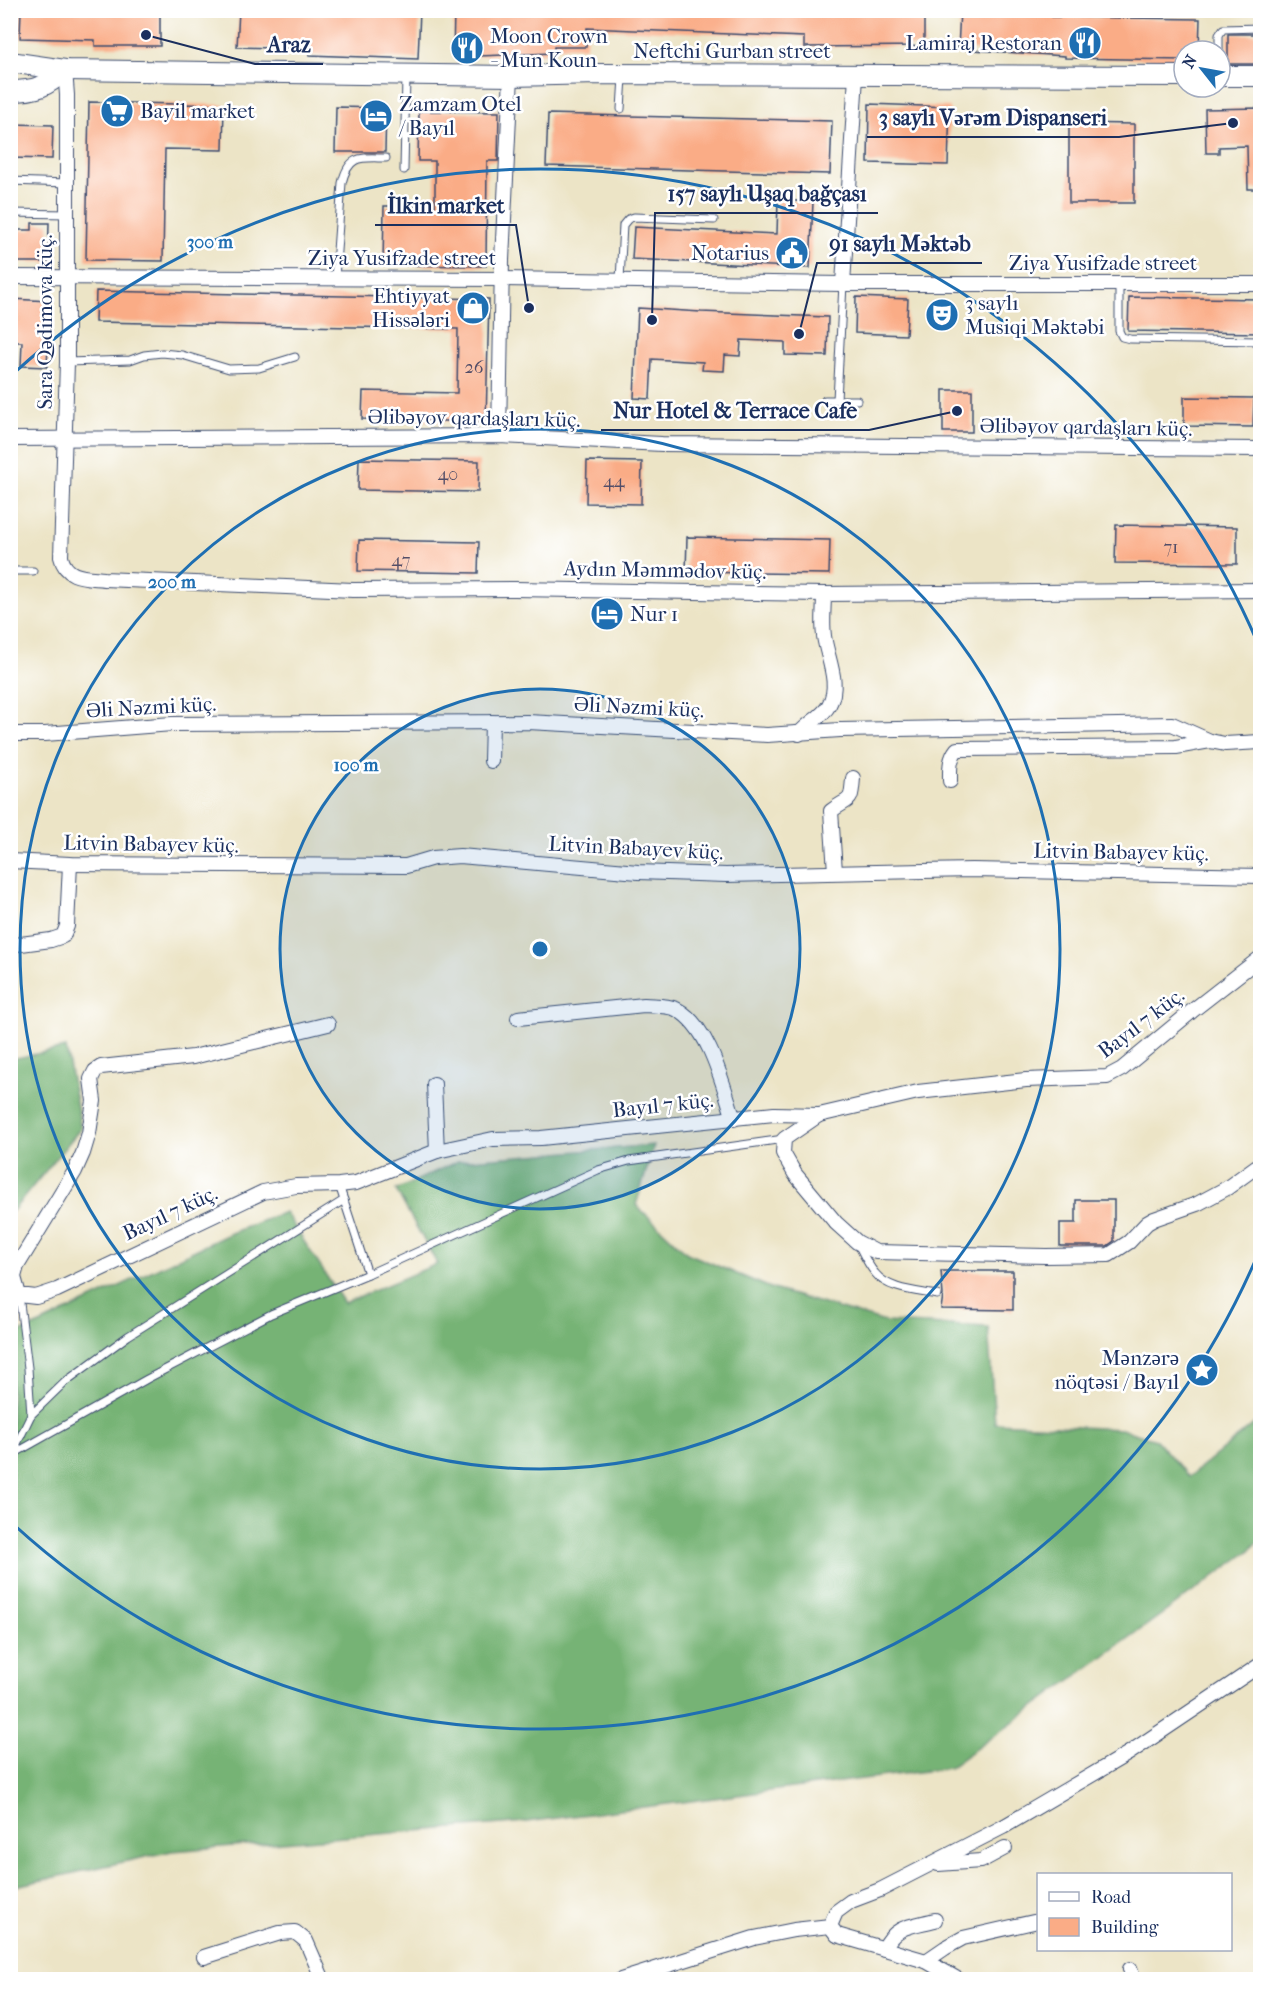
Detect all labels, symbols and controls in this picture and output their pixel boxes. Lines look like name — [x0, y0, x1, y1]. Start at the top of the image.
callout: Araz — [255, 24, 323, 64]
place label: Moon Crown - Mun Koun — [490, 24, 608, 72]
restaurant icon: Lamiraj Restoran — [1067, 25, 1103, 61]
restaurant icon: Moon Crown - Mun Koun — [449, 30, 485, 66]
place label: Lamiraj Restoran — [905, 31, 1062, 55]
text: Araz — [265, 32, 311, 58]
street label: Neftchi Gurban street — [633, 39, 831, 63]
north arrow — [1172, 39, 1232, 99]
text: N — [1178, 51, 1201, 72]
place label: Zamzam Otel / Bayıl — [398, 92, 522, 140]
supermarket icon: Bayil market — [99, 93, 135, 129]
callout: 3 saylı Vərəm Dispanseri — [867, 97, 1119, 137]
hotel icon: Zamzam Otel / Bayıl — [358, 98, 394, 134]
place label: Bayil market — [140, 99, 255, 123]
text: 3 saylı Vərəm Dispanseri — [879, 105, 1108, 131]
callout: 157 saylı Uşaq bağçası — [655, 173, 878, 213]
text: 157 saylı Uşaq bağçası — [668, 181, 867, 207]
callout: İlkin market — [375, 185, 516, 225]
text: İlkin market — [387, 191, 506, 219]
callout: 91 saylı Məktəb — [817, 223, 982, 263]
text: 91 saylı Məktəb — [828, 231, 971, 257]
text: 300 m — [187, 232, 234, 253]
street label: Sara Qədimova küç. — [33, 234, 57, 410]
public building icon: Notarius — [774, 235, 810, 271]
place label: Notarius — [691, 241, 769, 265]
street label: Ziya Yusifzade street — [308, 246, 497, 270]
street label: Ziya Yusifzade street — [1009, 251, 1198, 275]
place label: Ehtiyyat Hissələri — [372, 284, 450, 332]
shop icon: Ehtiyyat Hissələri — [455, 290, 491, 326]
place label: 3 saylı Musiqi Məktəbi — [965, 291, 1105, 339]
theatre icon: 3 saylı Musiqi Məktəbi — [924, 297, 960, 333]
house number: 26 — [464, 357, 484, 378]
callout: Nur Hotel & Terrace Cafe — [601, 390, 869, 430]
text: Nur Hotel & Terrace Cafe — [613, 398, 857, 424]
street label: Əlibəyov qardaşları küç. — [367, 404, 581, 432]
street label: Əlibəyov qardaşları küç. — [979, 413, 1193, 441]
house number: 40 — [438, 464, 458, 485]
house number: 44 — [603, 471, 625, 492]
house number: 71 — [1163, 537, 1179, 558]
house number: 47 — [392, 550, 411, 571]
street label: Aydın Məmmədov küç. — [562, 556, 767, 584]
text: 200 m — [148, 572, 197, 593]
hotel icon: Nur 1 — [589, 596, 625, 632]
place label: Nur 1 — [630, 602, 678, 626]
street label: Əli Nəzmi küç. — [85, 692, 217, 722]
street label: Əli Nəzmi küç. — [573, 692, 705, 722]
text: 100 m — [333, 755, 380, 776]
street label: Litvin Babayev küç. — [63, 830, 239, 858]
street label: Litvin Babayev küç. — [548, 831, 724, 865]
street label: Litvin Babayev küç. — [1033, 838, 1209, 866]
centre of rings — [530, 939, 550, 959]
street label: Bayıl 7 küç. — [1093, 983, 1189, 1063]
street label: Bayıl 7 küç. — [611, 1088, 715, 1122]
street label: Bayıl 7 küç. — [119, 1181, 221, 1245]
place label: Mənzərə nöqtəsi / Bayıl — [1054, 1346, 1179, 1394]
place icon: Mənzərə nöqtəsi / Bayıl — [1184, 1352, 1220, 1388]
legend — [1037, 1873, 1232, 1951]
text: Road — [1091, 1887, 1131, 1908]
text: Building — [1091, 1917, 1159, 1938]

